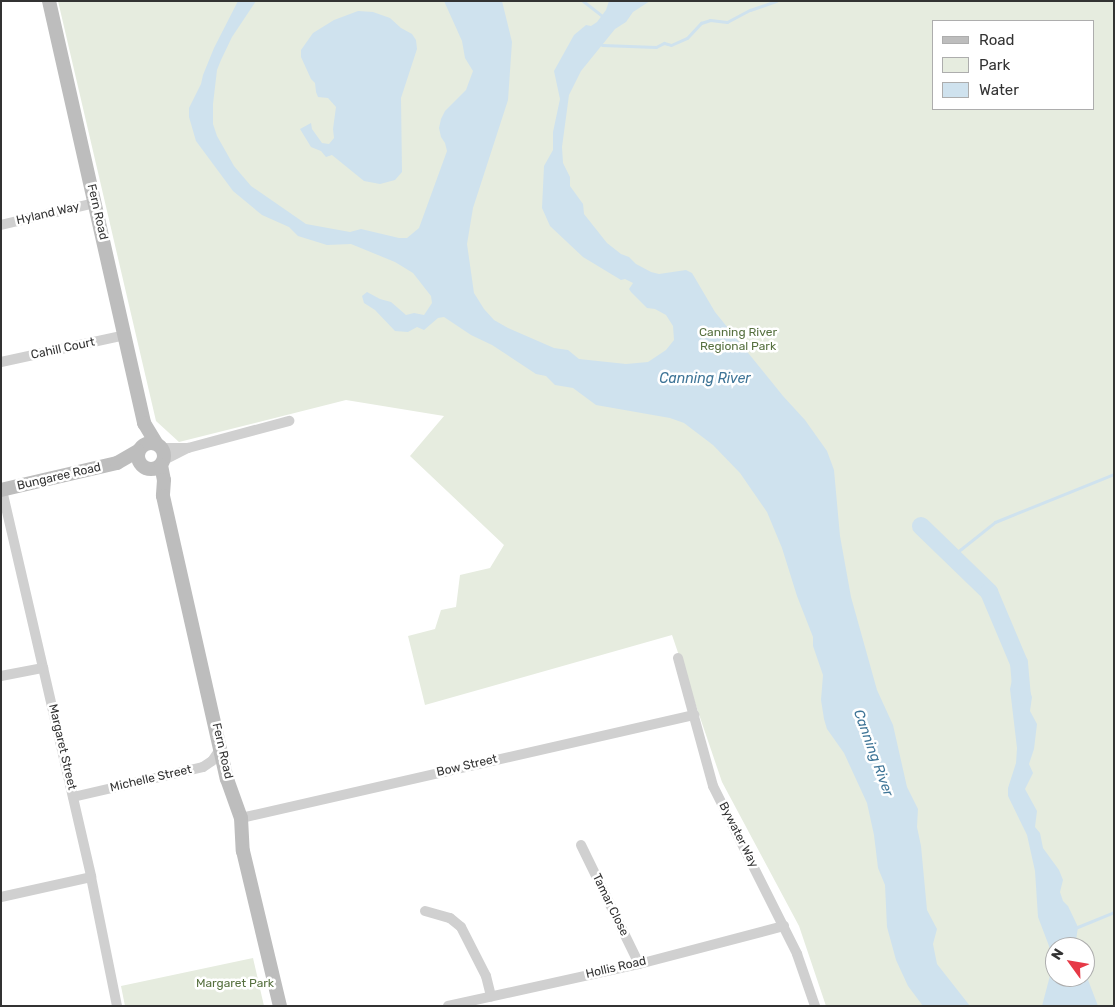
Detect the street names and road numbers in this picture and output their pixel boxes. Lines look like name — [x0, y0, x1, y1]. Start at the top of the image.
street label: Fern Road — [84, 183, 110, 241]
street label: Hyland Way — [15, 200, 81, 228]
street label: Cahill Court — [30, 335, 96, 363]
street label: Bungaree Road — [16, 460, 102, 494]
street label: Margaret Street — [45, 703, 79, 791]
street label: Fern Road — [209, 722, 235, 780]
street label: Bow Street — [435, 752, 499, 780]
street label: Michelle Street — [109, 763, 193, 795]
street label: Bywater Way — [715, 800, 761, 870]
street label: Tamar Close — [589, 871, 631, 939]
street label: Hollis Road — [584, 954, 648, 982]

